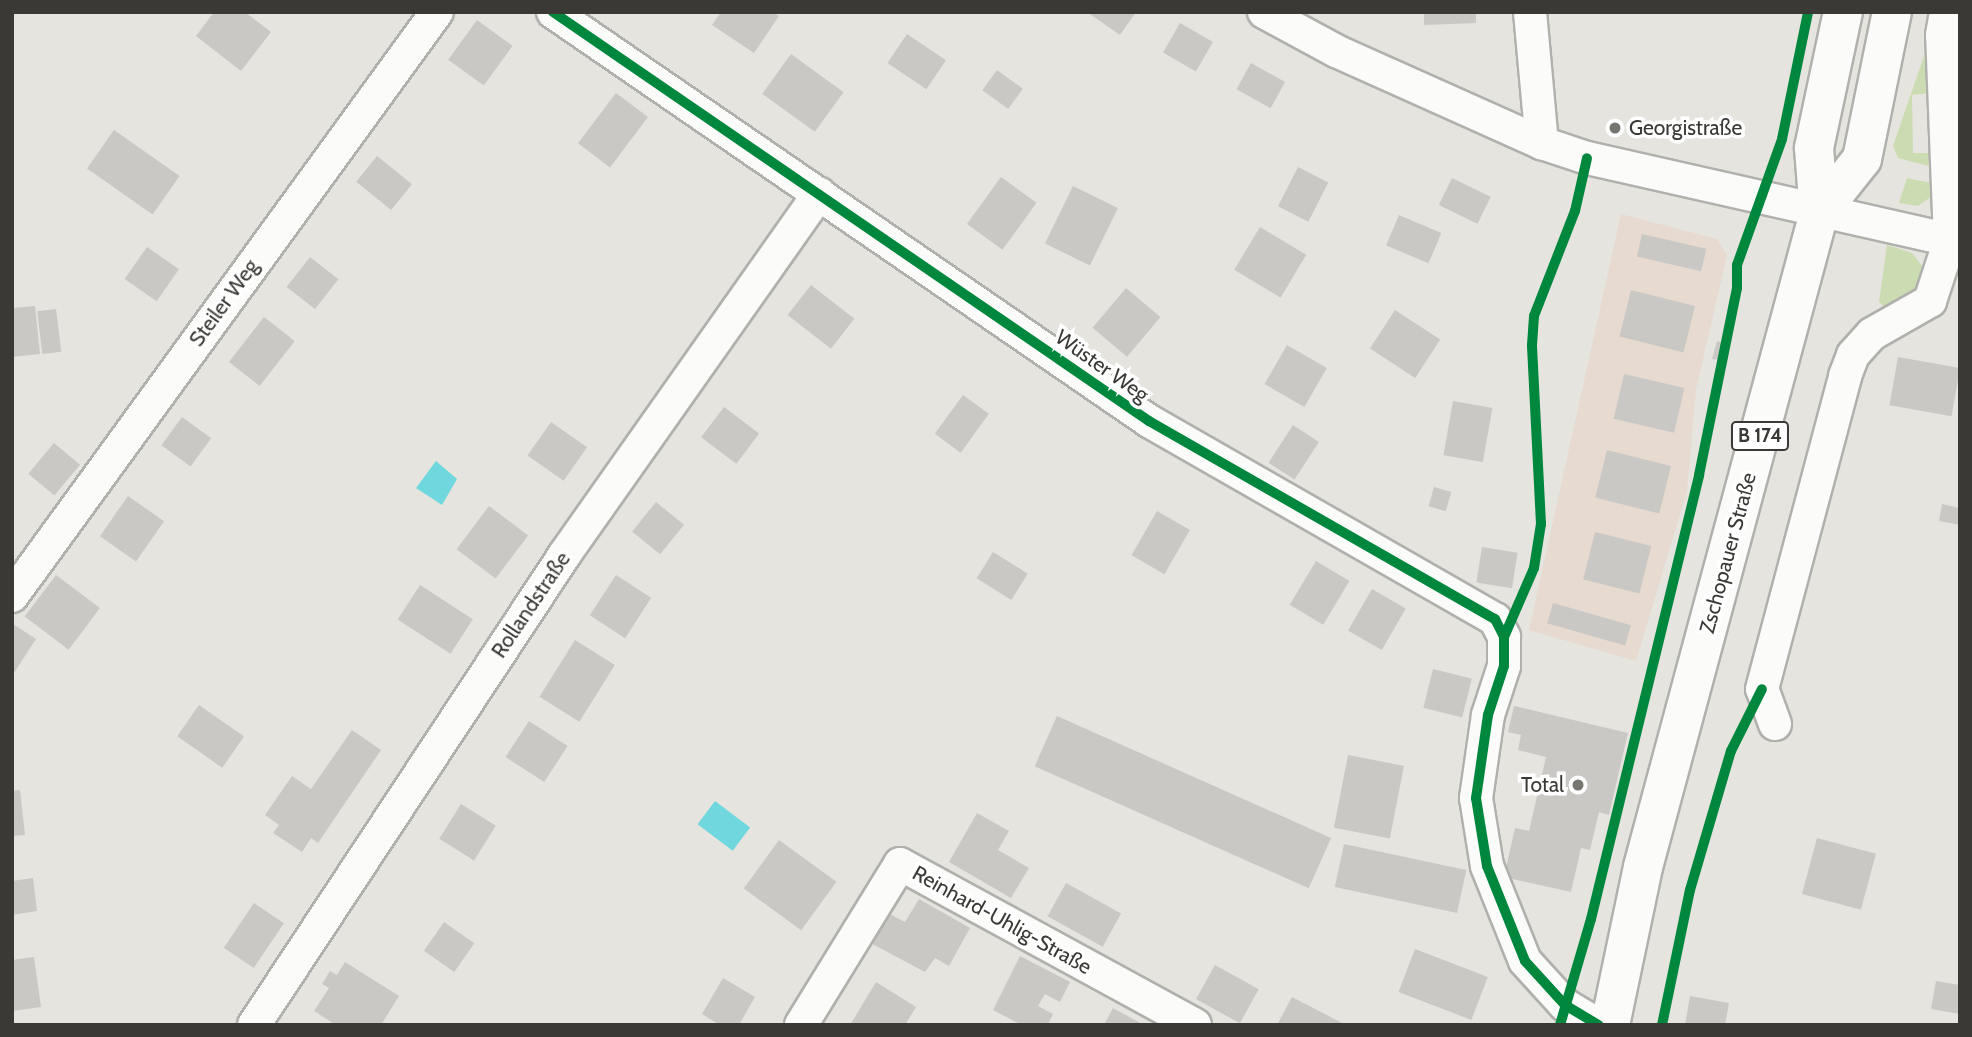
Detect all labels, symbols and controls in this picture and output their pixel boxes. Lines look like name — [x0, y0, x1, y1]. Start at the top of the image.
place label: Georgistraße — [1629, 115, 1742, 141]
marker: Georgistraße — [1607, 120, 1623, 136]
street label: Steiler Weg — [184, 255, 264, 351]
street label: Wüster Weg — [1050, 325, 1154, 407]
road number: B 174 — [1730, 420, 1790, 452]
street label: Zschopauer Straße — [1694, 470, 1762, 636]
street label: Rollandstraße — [486, 547, 576, 663]
place label: Total — [1521, 772, 1564, 798]
marker: Total — [1570, 777, 1586, 793]
street label: Reinhard-Uhlig-Straße — [908, 860, 1096, 980]

